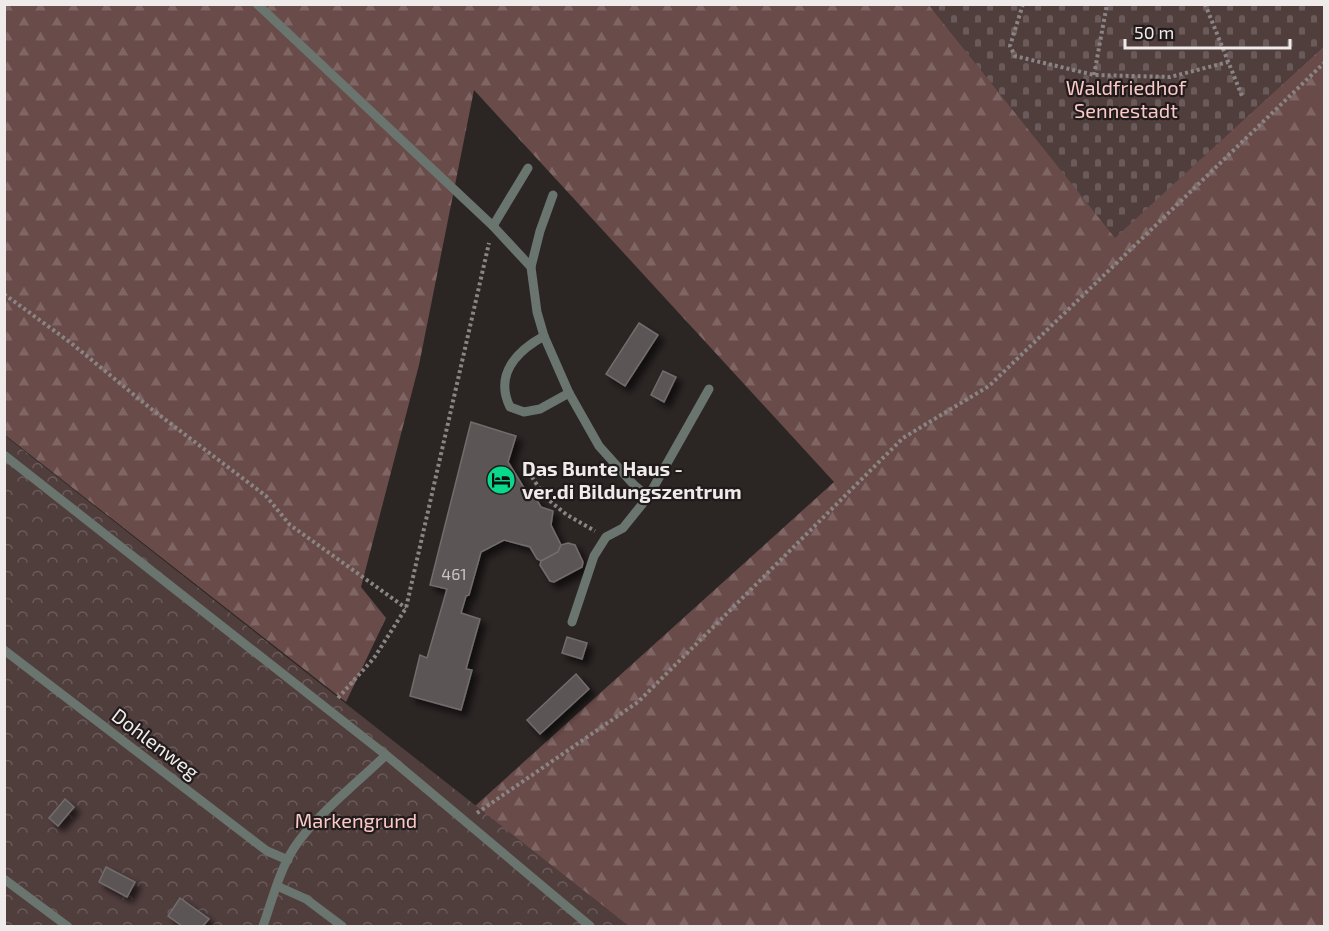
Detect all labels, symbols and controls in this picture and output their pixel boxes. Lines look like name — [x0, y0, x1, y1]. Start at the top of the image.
scale bar — [1125, 12, 1290, 50]
text: 50 m — [1134, 21, 1174, 43]
park label: Waldfriedhof Sennestadt — [1066, 75, 1187, 122]
place label: Das Bunte Haus - ver.di Bildungszentrum — [522, 456, 742, 503]
hotel icon: Das Bunte Haus - ver.di Bildungszentrum — [485, 464, 517, 496]
house number: 461 — [441, 564, 467, 583]
street label: Dohlenweg — [108, 702, 204, 784]
park label: Markengrund — [295, 808, 417, 832]

